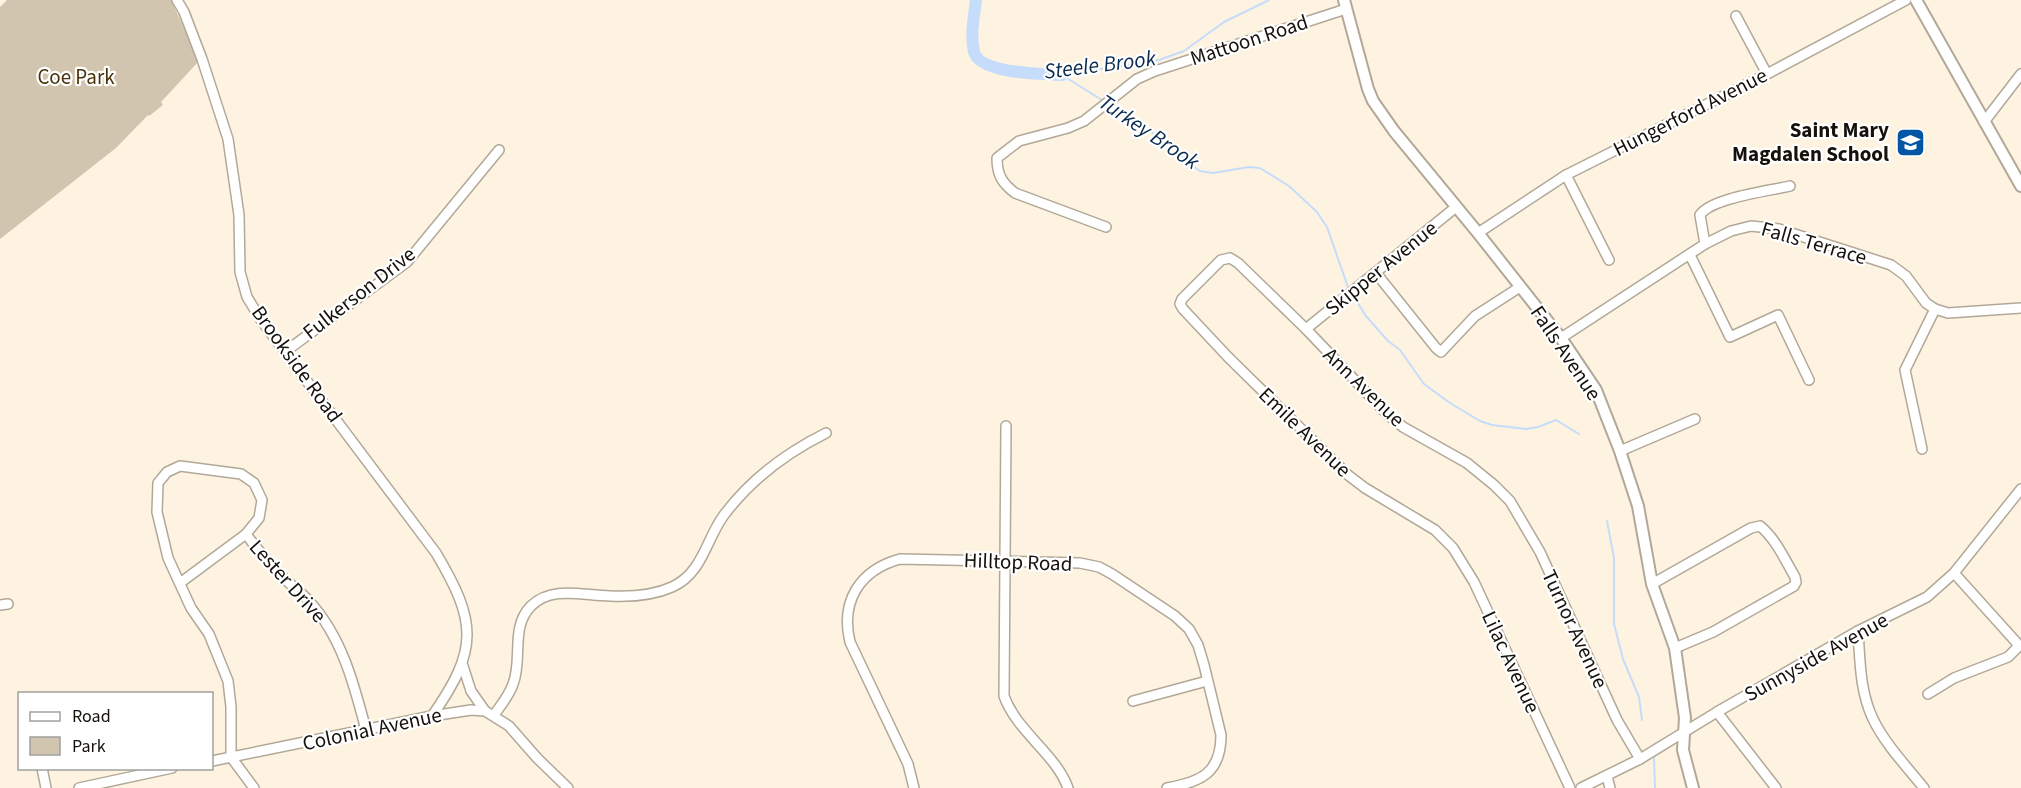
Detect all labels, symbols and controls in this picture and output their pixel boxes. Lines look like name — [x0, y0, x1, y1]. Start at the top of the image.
street label: Mattoon Road — [1186, 7, 1312, 73]
water label: Steele Brook — [1042, 42, 1158, 88]
street label: Hungerford Avenue — [1608, 60, 1772, 164]
park label: Coe Park — [37, 62, 115, 92]
water label: Turkey Brook — [1092, 86, 1206, 178]
place label: Saint Mary Magdalen School — [1732, 115, 1889, 169]
school or university icon: Saint Mary Magdalen School — [1894, 126, 1926, 158]
street label: Skipper Avenue — [1318, 213, 1444, 323]
street label: Falls Terrace — [1758, 214, 1870, 272]
street label: Fulkerson Drive — [296, 239, 422, 347]
street label: Brookside Road — [244, 299, 350, 429]
street label: Falls Avenue — [1523, 300, 1609, 406]
street label: Ann Avenue — [1316, 340, 1412, 434]
street label: Emile Avenue — [1252, 380, 1358, 484]
street label: Lester Drive — [242, 533, 334, 629]
street label: Hilltop Road — [963, 545, 1073, 579]
street label: Turnor Avenue — [1534, 565, 1616, 693]
street label: Sunnyside Avenue — [1739, 605, 1893, 709]
street label: Lilac Avenue — [1474, 606, 1548, 718]
legend — [18, 692, 213, 770]
street label: Colonial Avenue — [300, 700, 444, 758]
text: Road — [72, 704, 111, 729]
text: Park — [72, 734, 106, 759]

